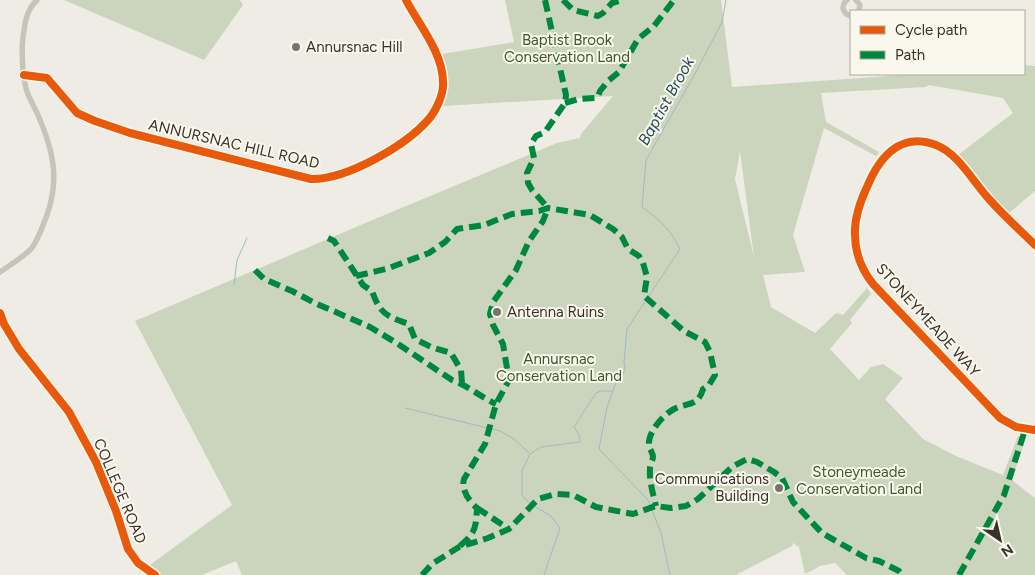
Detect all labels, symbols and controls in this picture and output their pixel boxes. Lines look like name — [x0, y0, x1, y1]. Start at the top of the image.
legend — [850, 10, 1025, 75]
text: Cycle path — [895, 21, 967, 39]
park label: Baptist Brook Conservation Land — [504, 31, 630, 66]
place label: Annursnac Hill — [306, 38, 403, 56]
marker: Annursnac Hill — [290, 41, 302, 53]
text: Path — [895, 46, 925, 64]
water label: Baptist Brook — [634, 53, 699, 148]
street label: ANNURSNAC HILL ROAD — [147, 116, 321, 172]
street label: STONEYMEADE WAY — [872, 260, 984, 380]
place label: Antenna Ruins — [507, 303, 604, 321]
marker: Antenna Ruins — [491, 306, 503, 318]
park label: Annursnac Conservation Land — [496, 350, 622, 385]
street label: COLLEGE ROAD — [90, 436, 150, 546]
park label: Stoneymeade Conservation Land — [796, 463, 922, 498]
place label: Communications Building — [655, 470, 769, 505]
marker: Communications Building — [773, 482, 785, 494]
north arrow — [975, 515, 1025, 565]
text: N — [998, 540, 1016, 560]

